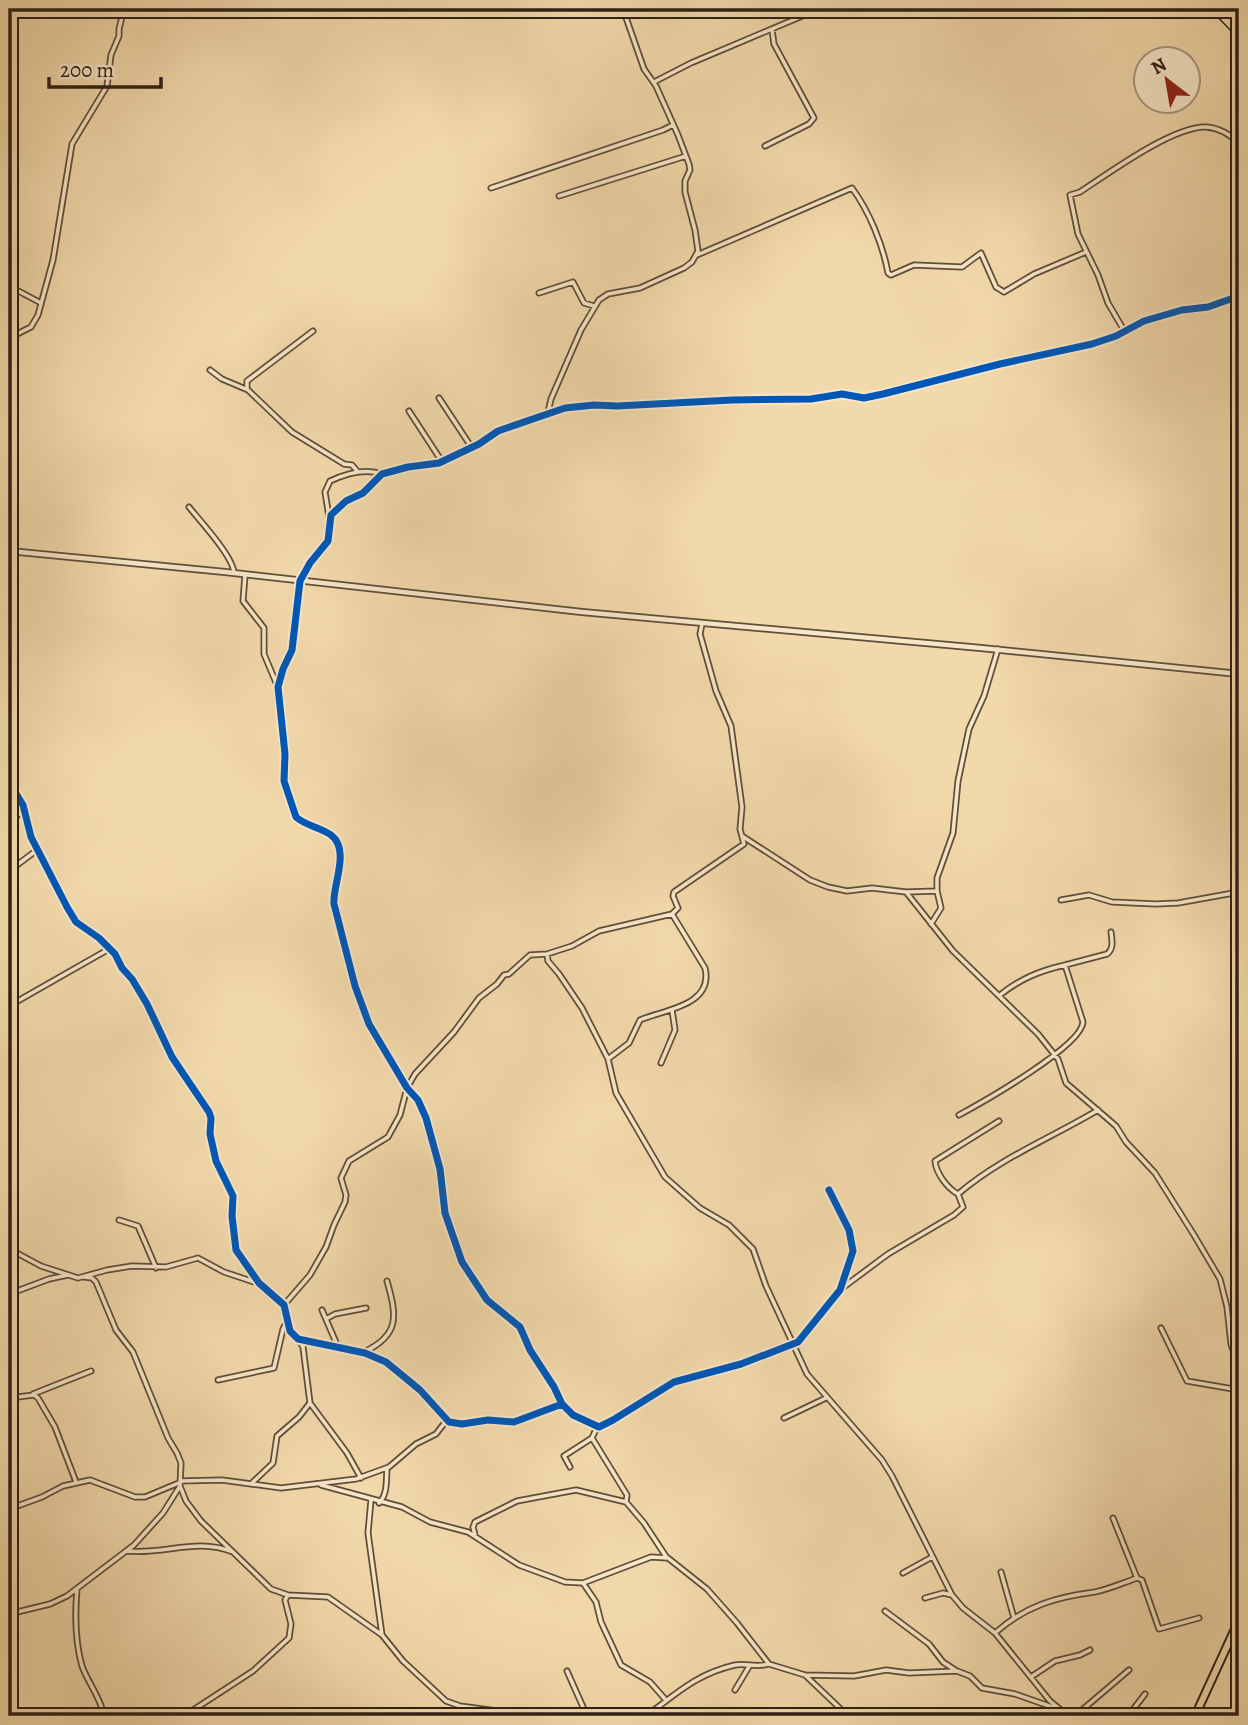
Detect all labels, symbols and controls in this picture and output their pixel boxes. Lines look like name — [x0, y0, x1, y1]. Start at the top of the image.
scale bar — [49, 46, 161, 90]
north arrow — [1132, 46, 1202, 116]
text: N — [1146, 51, 1172, 81]
text: 200 m — [60, 56, 114, 84]

